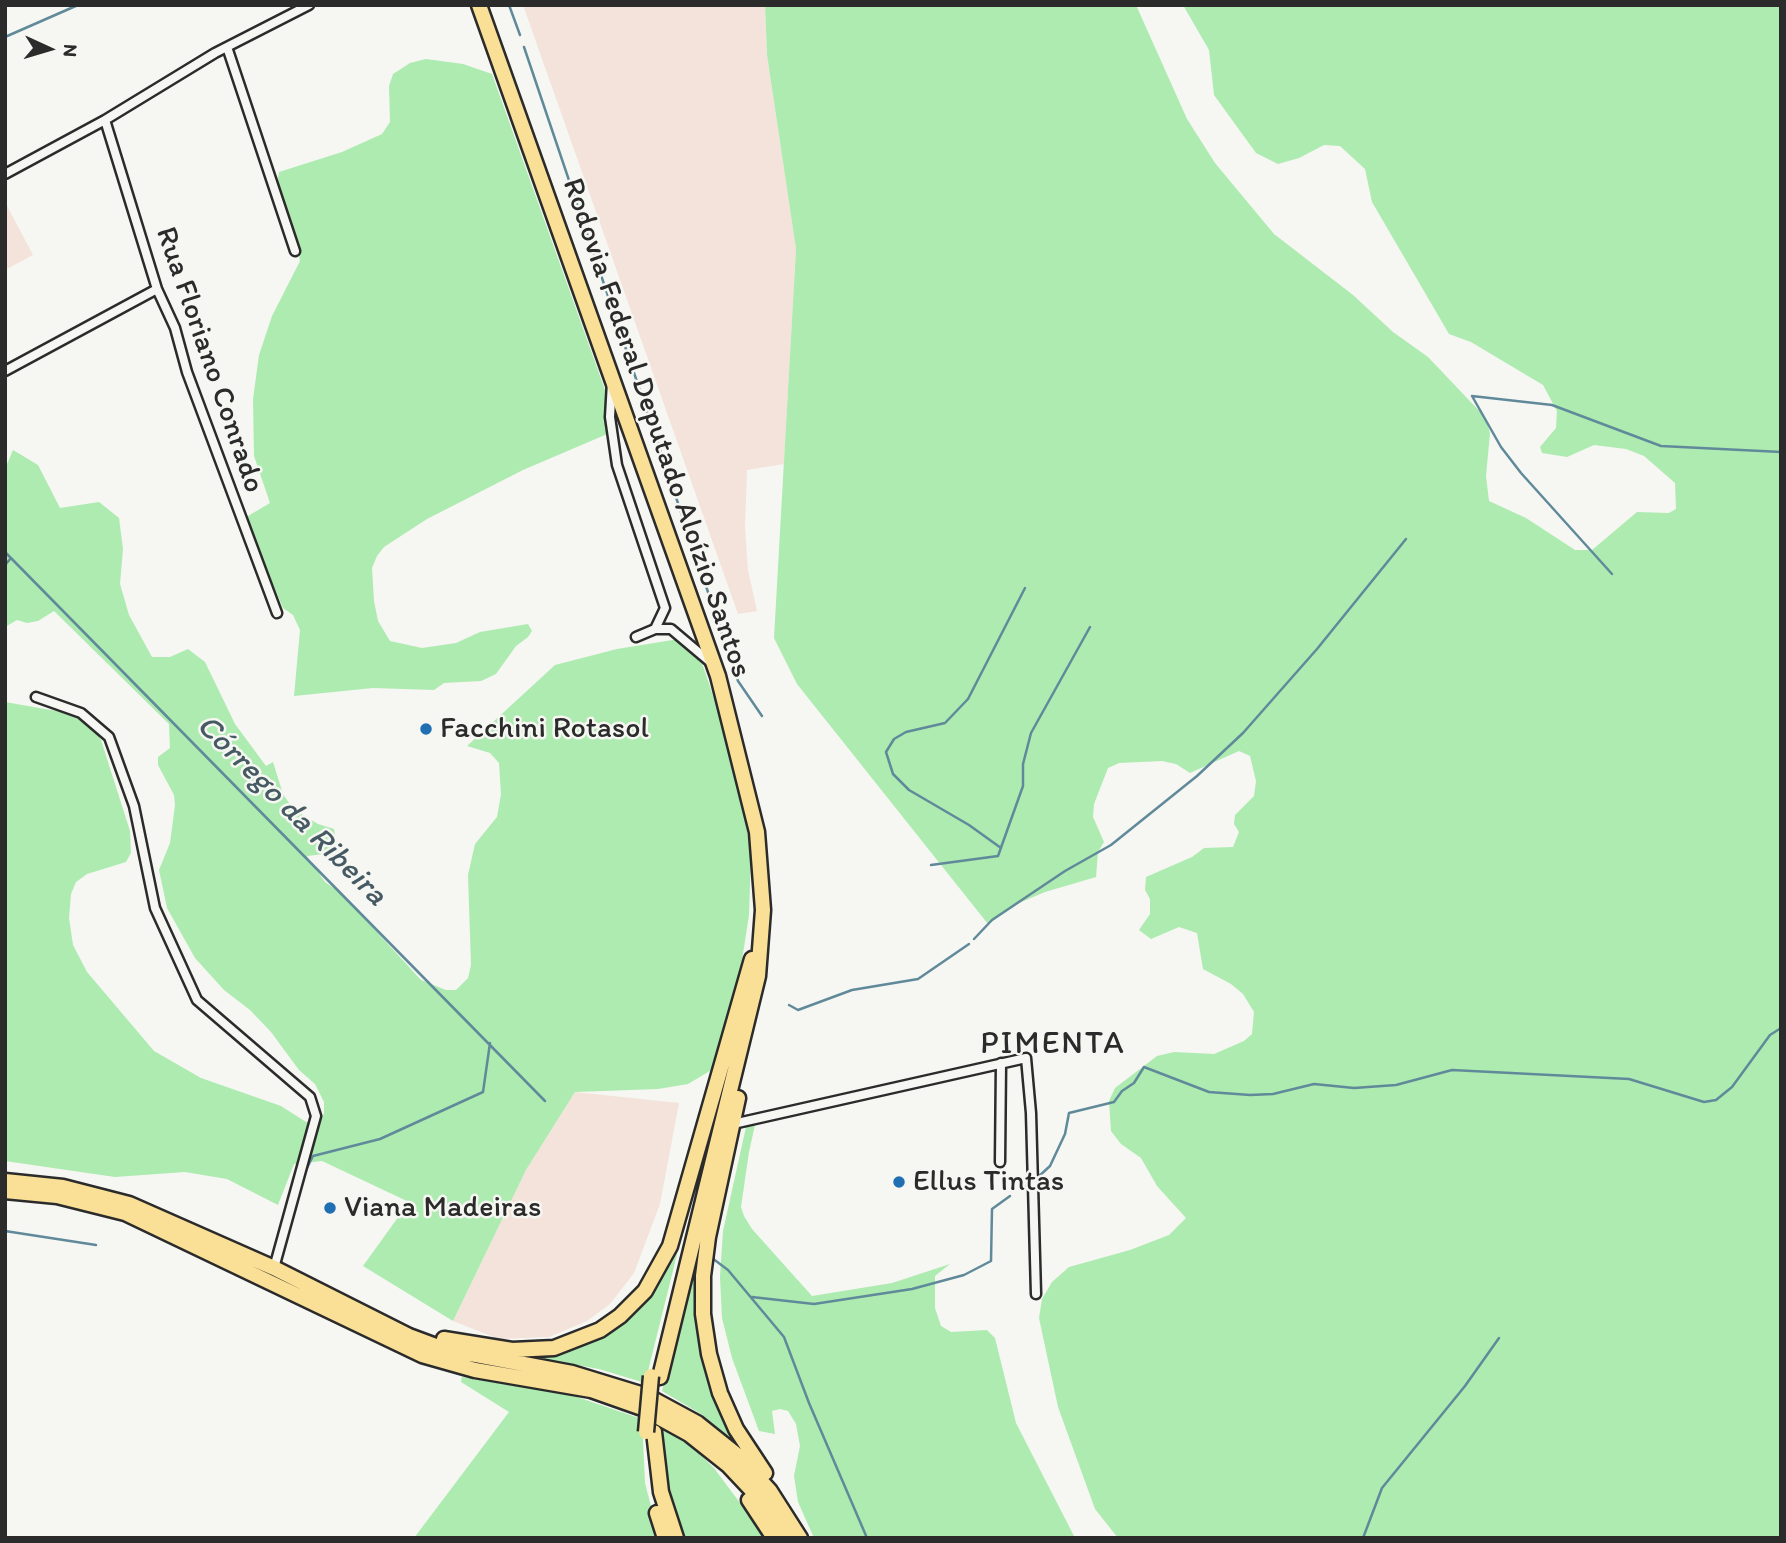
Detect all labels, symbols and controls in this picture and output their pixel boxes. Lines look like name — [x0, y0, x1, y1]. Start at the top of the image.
north arrow — [14, 14, 84, 84]
text: N — [59, 43, 82, 58]
street label: Rodovia Federal Deputado Aloízio Santos — [553, 174, 759, 682]
street label: Rua Floriano Conrado — [147, 223, 271, 497]
water label: Córrego da Ribeira — [187, 707, 395, 915]
place label: Facchini Rotasol — [440, 711, 649, 747]
marker: Facchini Rotasol — [418, 721, 434, 737]
district label: PIMENTA — [980, 1026, 1126, 1064]
place label: Ellus Tintas — [913, 1164, 1064, 1200]
marker: Ellus Tintas — [891, 1174, 907, 1190]
place label: Viana Madeiras — [344, 1190, 541, 1226]
marker: Viana Madeiras — [322, 1200, 338, 1216]

